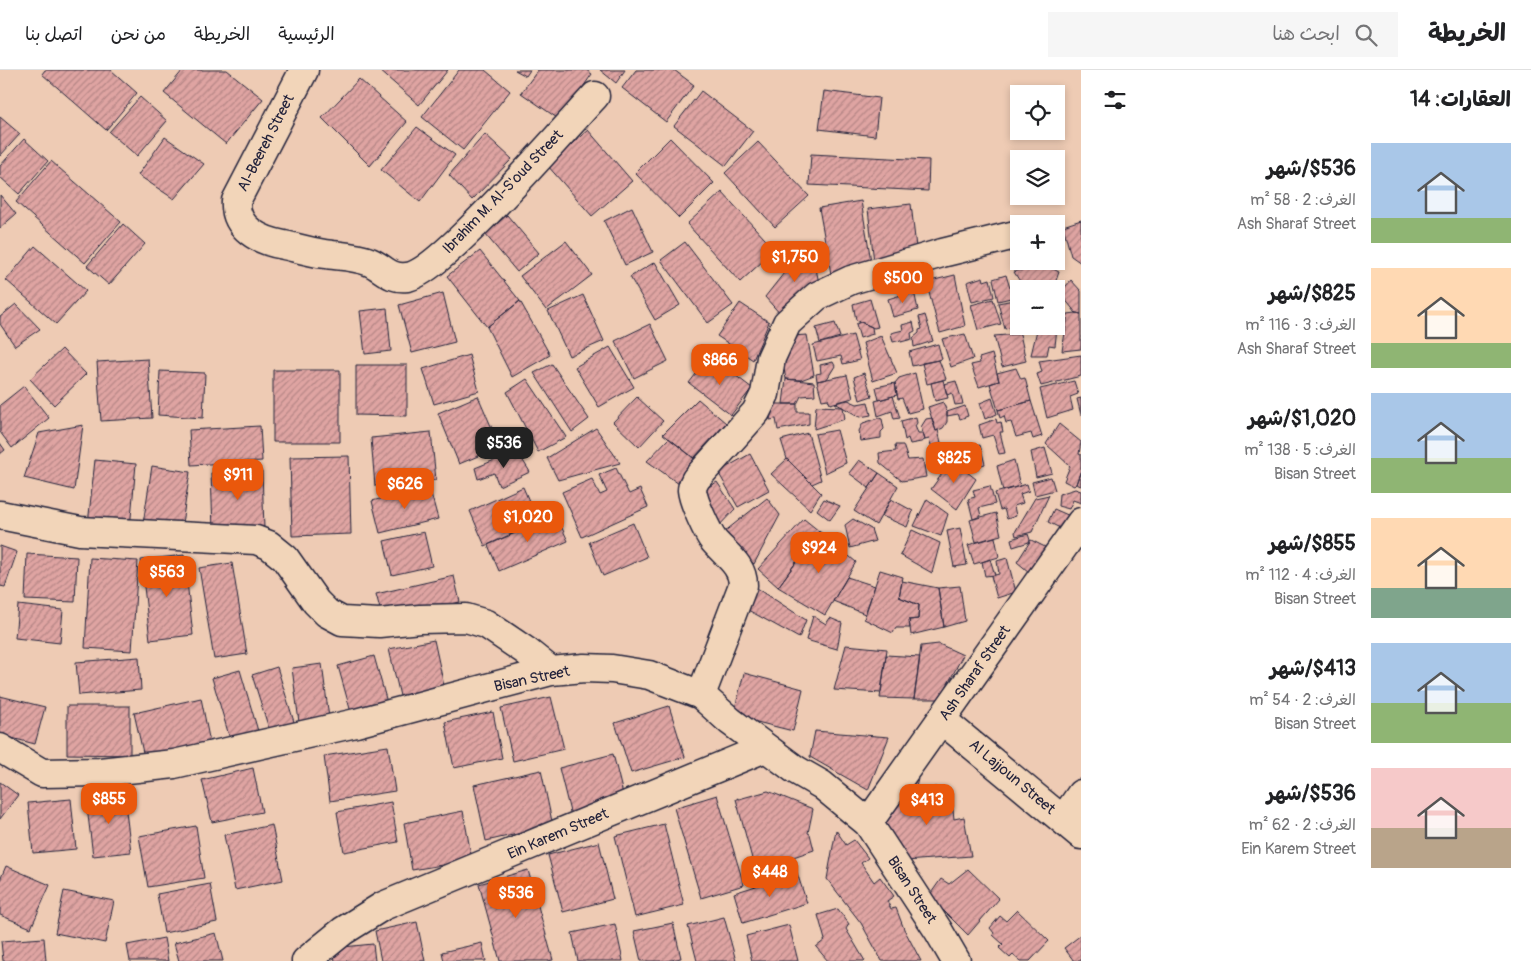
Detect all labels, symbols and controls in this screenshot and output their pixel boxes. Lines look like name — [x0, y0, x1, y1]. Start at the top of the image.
search box — [1048, 12, 1398, 57]
text: الخريطة — [1428, 19, 1506, 48]
icon: search — [1352, 21, 1380, 49]
text: ابحث هنا — [1272, 22, 1340, 46]
text: اتصل بنا — [25, 23, 83, 46]
text: من نحن — [111, 23, 166, 46]
text: الخريطة — [194, 23, 250, 46]
text: الرئيسية — [278, 23, 335, 46]
map controls — [1010, 85, 1065, 335]
button: locate — [1010, 85, 1065, 140]
icon: filters — [1101, 86, 1129, 114]
text: العقارات: 14 — [1410, 86, 1511, 113]
street label: Al-Beereh Street — [233, 90, 299, 195]
street label: Ibrahim M. Al-S'oud Street — [439, 125, 568, 258]
button: layers — [1010, 150, 1065, 205]
text: $536/شهر — [1267, 155, 1356, 182]
icon: home — [1411, 163, 1471, 223]
text: الغرف: 2 · 58 m² — [1250, 190, 1356, 210]
text: Ash Sharaf Street — [1237, 214, 1356, 234]
button: + — [1010, 215, 1065, 270]
pin: $1,750 — [754, 240, 836, 283]
text: $1,750 — [771, 247, 819, 267]
pin: $500 — [873, 262, 933, 304]
text: $500 — [883, 268, 923, 288]
button: − — [1010, 280, 1065, 335]
text: $825/شهر — [1268, 280, 1356, 307]
icon: home — [1411, 288, 1471, 348]
text: الغرف: 3 · 116 m² — [1245, 315, 1356, 335]
text: Ash Sharaf Street — [1237, 339, 1356, 359]
pin: $866 — [690, 344, 750, 386]
text: $866 — [702, 350, 738, 370]
text: $1,020/شهر — [1248, 405, 1356, 432]
icon: home — [1411, 413, 1471, 473]
pin: $536 — [474, 426, 534, 469]
text: $536 — [486, 433, 522, 453]
text: الغرف: 5 · 138 m² — [1244, 440, 1356, 460]
pin: $825 — [924, 442, 984, 484]
text: $825 — [937, 448, 971, 468]
pin: $911 — [208, 458, 268, 501]
text: Bisan Street — [1274, 464, 1356, 484]
text: $911 — [223, 465, 253, 485]
pin: $626 — [375, 468, 435, 510]
text: $626 — [387, 474, 423, 494]
pin: $1,020 — [487, 500, 569, 543]
text: $1,020 — [503, 507, 553, 527]
text: $855/شهر — [1269, 530, 1356, 557]
pin: $924 — [789, 532, 849, 574]
text: $924 — [801, 538, 837, 558]
icon: home — [1411, 538, 1471, 598]
pin: $563 — [137, 556, 197, 598]
text: $563 — [149, 562, 185, 582]
text: الغرف: 4 · 112 m² — [1245, 565, 1356, 585]
text: Bisan Street — [1274, 589, 1356, 609]
street label: Ash Sharaf Street — [935, 621, 1015, 724]
text: $413/شهر — [1270, 655, 1356, 682]
street label: Bisan Street — [492, 662, 572, 696]
icon: home — [1411, 663, 1471, 723]
text: الغرف: 2 · 54 m² — [1249, 690, 1356, 710]
text: Bisan Street — [1274, 714, 1356, 734]
street label: Al Lajjoun Street — [965, 735, 1060, 819]
text: $536/شهر — [1267, 780, 1356, 807]
pin: $855 — [79, 782, 139, 825]
pin: $413 — [897, 784, 957, 826]
icon: home — [1411, 788, 1471, 848]
text: $855 — [92, 789, 126, 809]
text: $413 — [910, 790, 944, 810]
street label: Ein Karem Street — [505, 804, 612, 864]
text: الغرف: 2 · 62 m² — [1249, 815, 1356, 835]
text: Ein Karem Street — [1241, 839, 1356, 859]
street label: Bisan Street — [883, 853, 941, 928]
pin: $448 — [740, 856, 800, 898]
text: $448 — [752, 862, 788, 882]
pin: $536 — [486, 876, 546, 919]
text: $536 — [498, 883, 534, 903]

